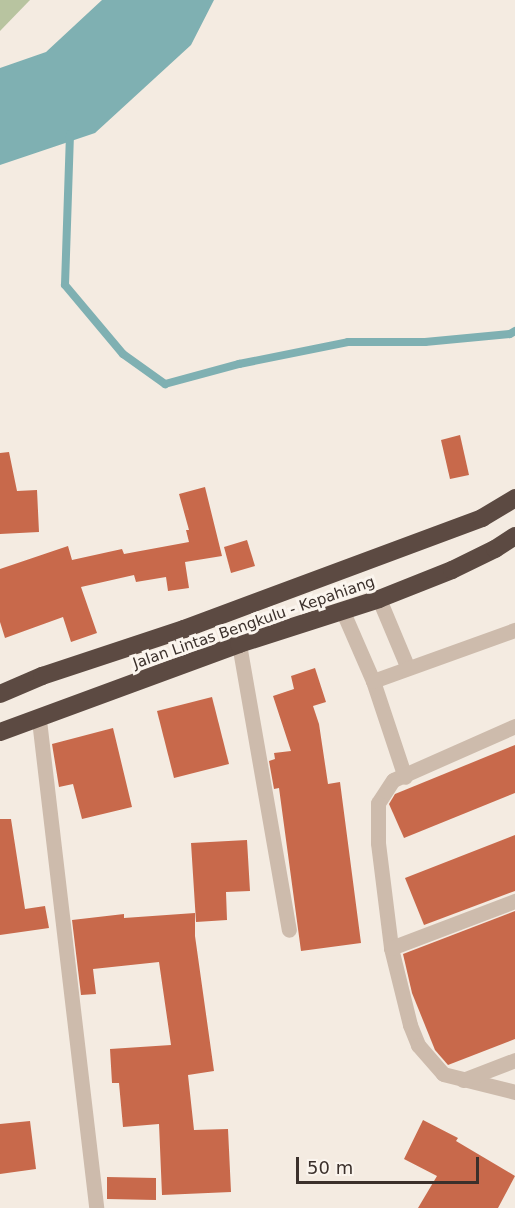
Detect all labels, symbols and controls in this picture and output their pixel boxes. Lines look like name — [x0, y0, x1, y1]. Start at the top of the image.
street label: Jalan Lintas Bengkulu - Kepahiang — [131, 573, 377, 673]
scale bar — [299, 1145, 482, 1183]
text: 50 m — [307, 1157, 353, 1178]

